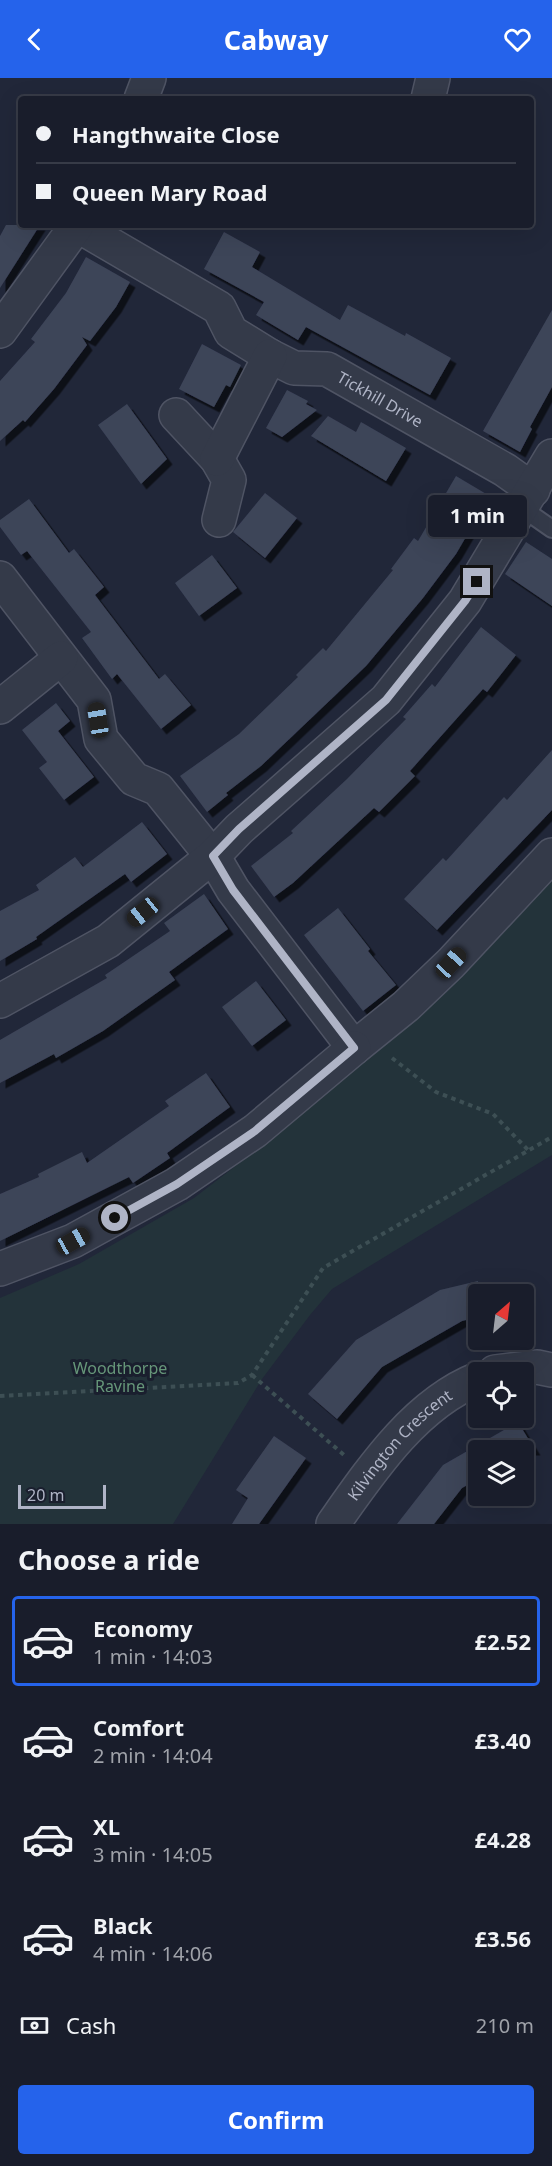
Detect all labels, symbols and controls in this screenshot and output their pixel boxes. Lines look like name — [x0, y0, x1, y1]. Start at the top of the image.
text: Cabway — [224, 21, 328, 58]
icon: back — [18, 23, 51, 56]
icon: heart — [501, 23, 534, 56]
text: Hangthwaite Close — [72, 119, 280, 149]
text: Queen Mary Road — [72, 177, 267, 207]
street label: Tickhill Drive — [333, 366, 427, 432]
callout: 1 min — [428, 495, 526, 537]
text: 1 min — [450, 502, 505, 529]
route end — [463, 568, 490, 595]
car — [86, 701, 110, 739]
car — [123, 894, 163, 930]
car — [432, 944, 470, 982]
route start — [101, 1204, 128, 1231]
car — [53, 1224, 93, 1258]
north arrow — [468, 1284, 534, 1350]
map controls — [468, 1284, 534, 1506]
park label: Woodthorpe Ravine — [73, 1357, 167, 1397]
button: locate — [468, 1362, 534, 1428]
street label: Kilvington Crescent — [342, 1384, 456, 1505]
button: layers — [468, 1440, 534, 1506]
scale bar — [18, 1482, 106, 1510]
text: 20 m — [27, 1484, 64, 1506]
text: Choose a ride — [18, 1541, 200, 1578]
text: Economy — [93, 1613, 192, 1643]
icon: car — [21, 1614, 75, 1668]
text: £2.52 — [474, 1626, 531, 1656]
text: 1 min · 14:03 — [93, 1643, 213, 1670]
text: Comfort — [93, 1712, 184, 1742]
icon: car — [21, 1713, 75, 1767]
text: £3.40 — [474, 1725, 531, 1755]
text: 2 min · 14:04 — [93, 1742, 213, 1769]
text: XL — [93, 1811, 120, 1841]
icon: car — [21, 1812, 75, 1866]
text: £4.28 — [474, 1824, 531, 1854]
text: 3 min · 14:05 — [93, 1841, 213, 1868]
text: Black — [93, 1910, 152, 1940]
icon: car — [21, 1911, 75, 1965]
text: £3.56 — [474, 1923, 531, 1953]
text: 4 min · 14:06 — [93, 1940, 213, 1967]
icon: cash — [18, 2009, 51, 2042]
text: Cash — [66, 2010, 116, 2040]
text: 210 m — [476, 2012, 534, 2039]
button: Confirm — [18, 2085, 534, 2154]

